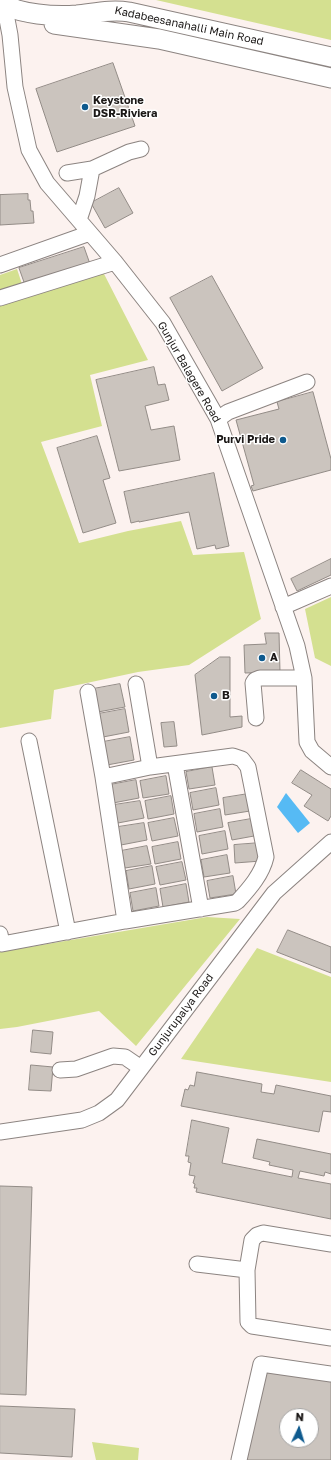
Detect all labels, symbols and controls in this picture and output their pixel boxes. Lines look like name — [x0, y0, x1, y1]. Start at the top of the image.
street label: Kadabeesanahalli Main Road — [113, 4, 265, 48]
place label: Keystone DSR-Riviera — [93, 94, 157, 120]
marker: Keystone DSR-Riviera — [80, 102, 90, 112]
street label: Gunjur Balagere Road — [155, 319, 223, 425]
place label: Purvi Pride — [216, 433, 275, 447]
marker: Purvi Pride — [278, 435, 288, 445]
place label: A — [270, 651, 278, 665]
marker: A — [257, 653, 267, 663]
place label: B — [222, 689, 230, 703]
marker: B — [209, 691, 219, 701]
street label: Gunjurupalya Road — [146, 971, 216, 1059]
north arrow — [279, 1408, 319, 1448]
text: N — [295, 1410, 304, 1423]

